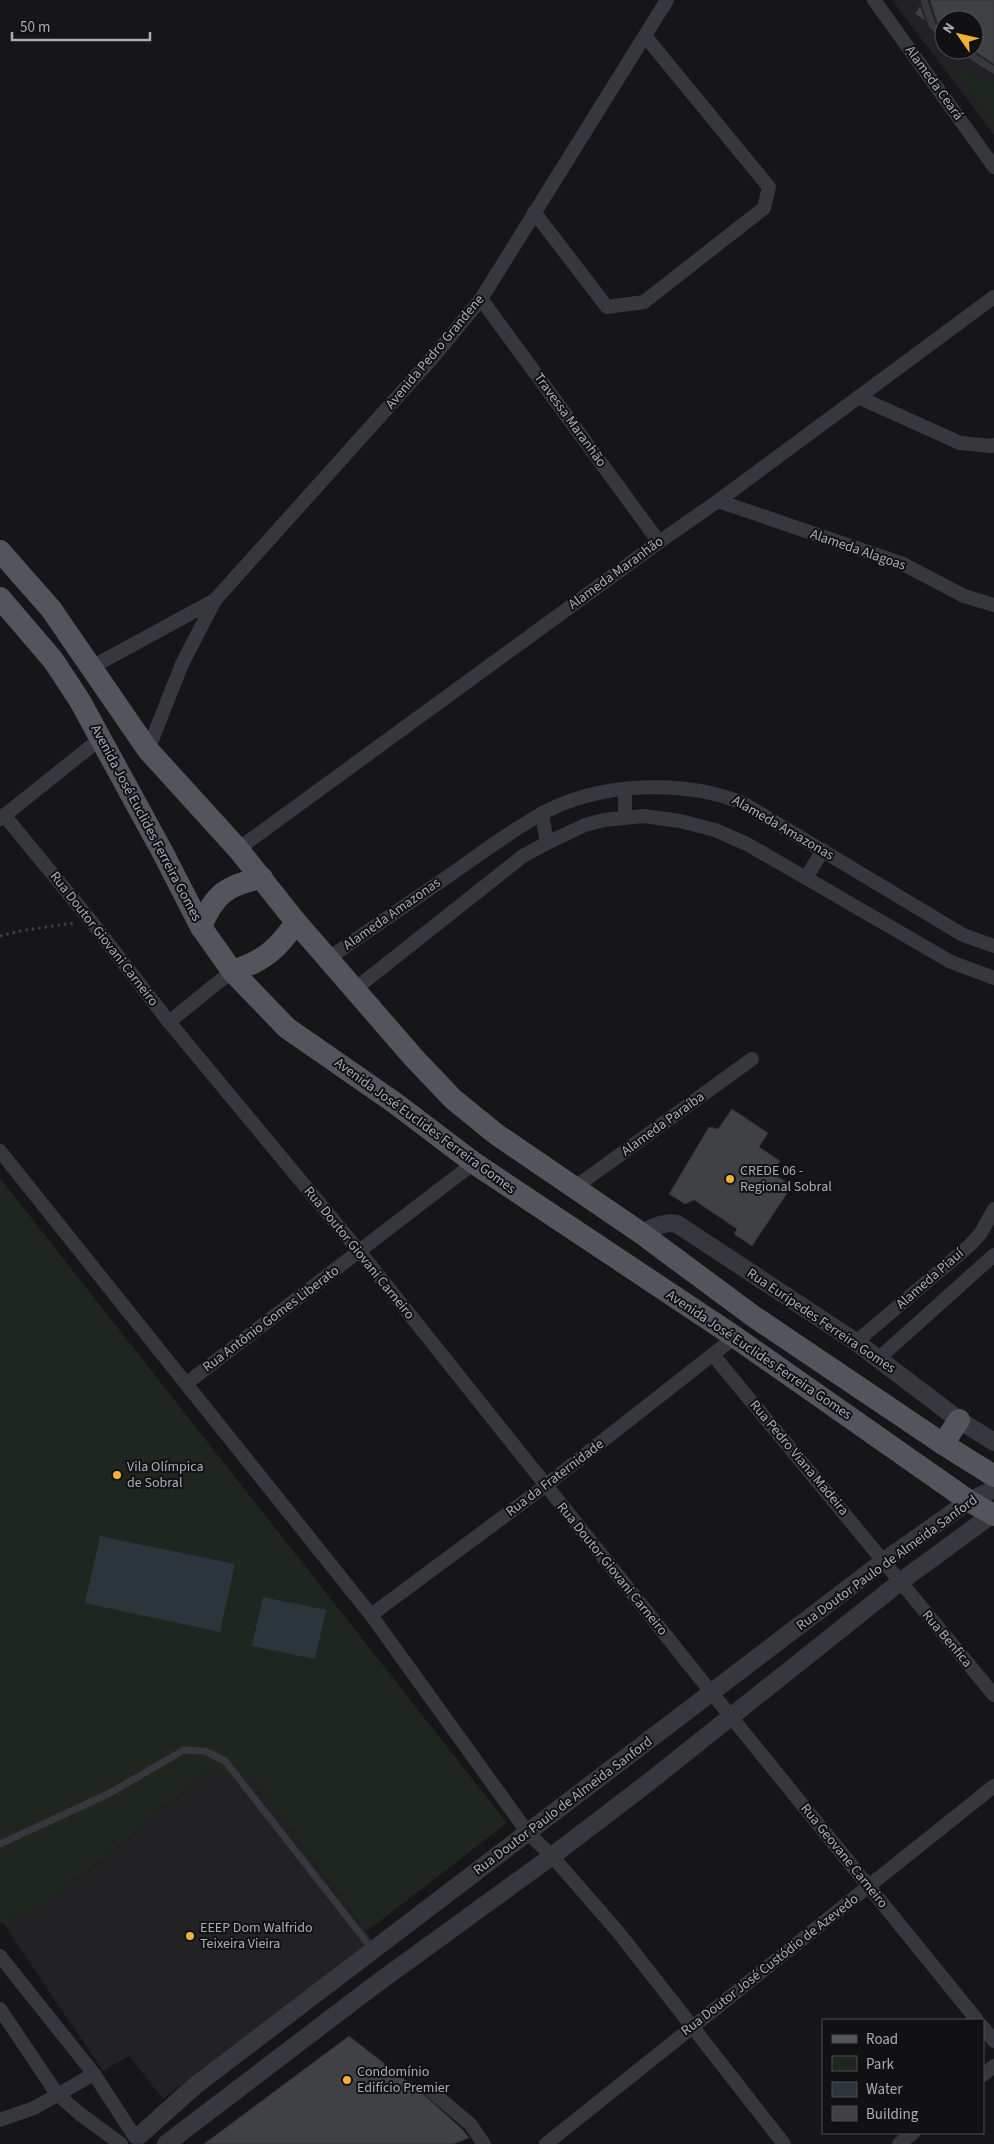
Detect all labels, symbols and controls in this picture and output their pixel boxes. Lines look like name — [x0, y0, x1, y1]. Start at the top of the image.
scale bar — [12, 10, 150, 42]
north arrow — [934, 10, 984, 60]
text: 50 m — [20, 17, 50, 38]
text: N — [938, 19, 960, 38]
street label: Alameda Ceará — [900, 42, 968, 124]
street label: Avenida Pedro Grandene — [381, 290, 489, 414]
street label: Travessa Maranhão — [529, 369, 611, 471]
street label: Alameda Alagoas — [808, 524, 909, 576]
street label: Alameda Maranhão — [564, 532, 668, 614]
street label: Avenida José Euclides Ferreira Gomes — [86, 721, 207, 925]
street label: Alameda Amazonas — [728, 791, 838, 865]
street label: Rua Doutor Giovani Carneiro — [45, 867, 163, 1011]
street label: Alameda Amazonas — [339, 873, 445, 955]
street label: Avenida José Euclides Ferreira Gomes — [330, 1053, 520, 1199]
street label: Alameda Paraíba — [617, 1087, 709, 1161]
place label: CREDE 06 - Regional Sobral — [740, 1161, 832, 1197]
marker: CREDE 06 - Regional Sobral — [724, 1173, 736, 1185]
street label: Rua Doutor Giovani Carneiro — [299, 1182, 419, 1324]
street label: Alameda Piauí — [892, 1244, 969, 1314]
street label: Rua Antônio Gomes Liberato — [199, 1261, 343, 1377]
street label: Rua Eurípedes Ferreira Gomes — [743, 1264, 899, 1378]
street label: Avenida José Euclides Ferreira Gomes — [662, 1285, 856, 1425]
street label: Rua Pedro Viana Madeira — [745, 1396, 853, 1520]
street label: Rua da Fraternidade — [502, 1434, 608, 1522]
place label: Vila Olímpica de Sobral — [127, 1457, 204, 1493]
marker: Vila Olímpica de Sobral — [111, 1469, 123, 1481]
street label: Rua Doutor Paulo de Almeida Sanford — [792, 1490, 982, 1636]
street label: Rua Doutor Giovani Carneiro — [552, 1498, 672, 1640]
street label: Rua Benfica — [917, 1606, 977, 1672]
street label: Rua Doutor Paulo de Almeida Sanford — [469, 1732, 657, 1880]
street label: Rua Geovane Carneiro — [795, 1799, 893, 1913]
street label: Rua Doutor José Custódio de Azevedo — [677, 1889, 863, 2041]
place label: EEEP Dom Walfrido Teixeira Vieira — [200, 1918, 313, 1954]
marker: EEEP Dom Walfrido Teixeira Vieira — [184, 1930, 196, 1942]
legend — [822, 2019, 984, 2134]
text: Road — [866, 2029, 898, 2050]
text: Park — [866, 2054, 895, 2075]
place label: Condomínio Edifício Premier — [357, 2062, 450, 2098]
marker: Condomínio Edifício Premier — [341, 2074, 353, 2086]
text: Water — [866, 2079, 903, 2100]
text: Building — [866, 2104, 919, 2125]

